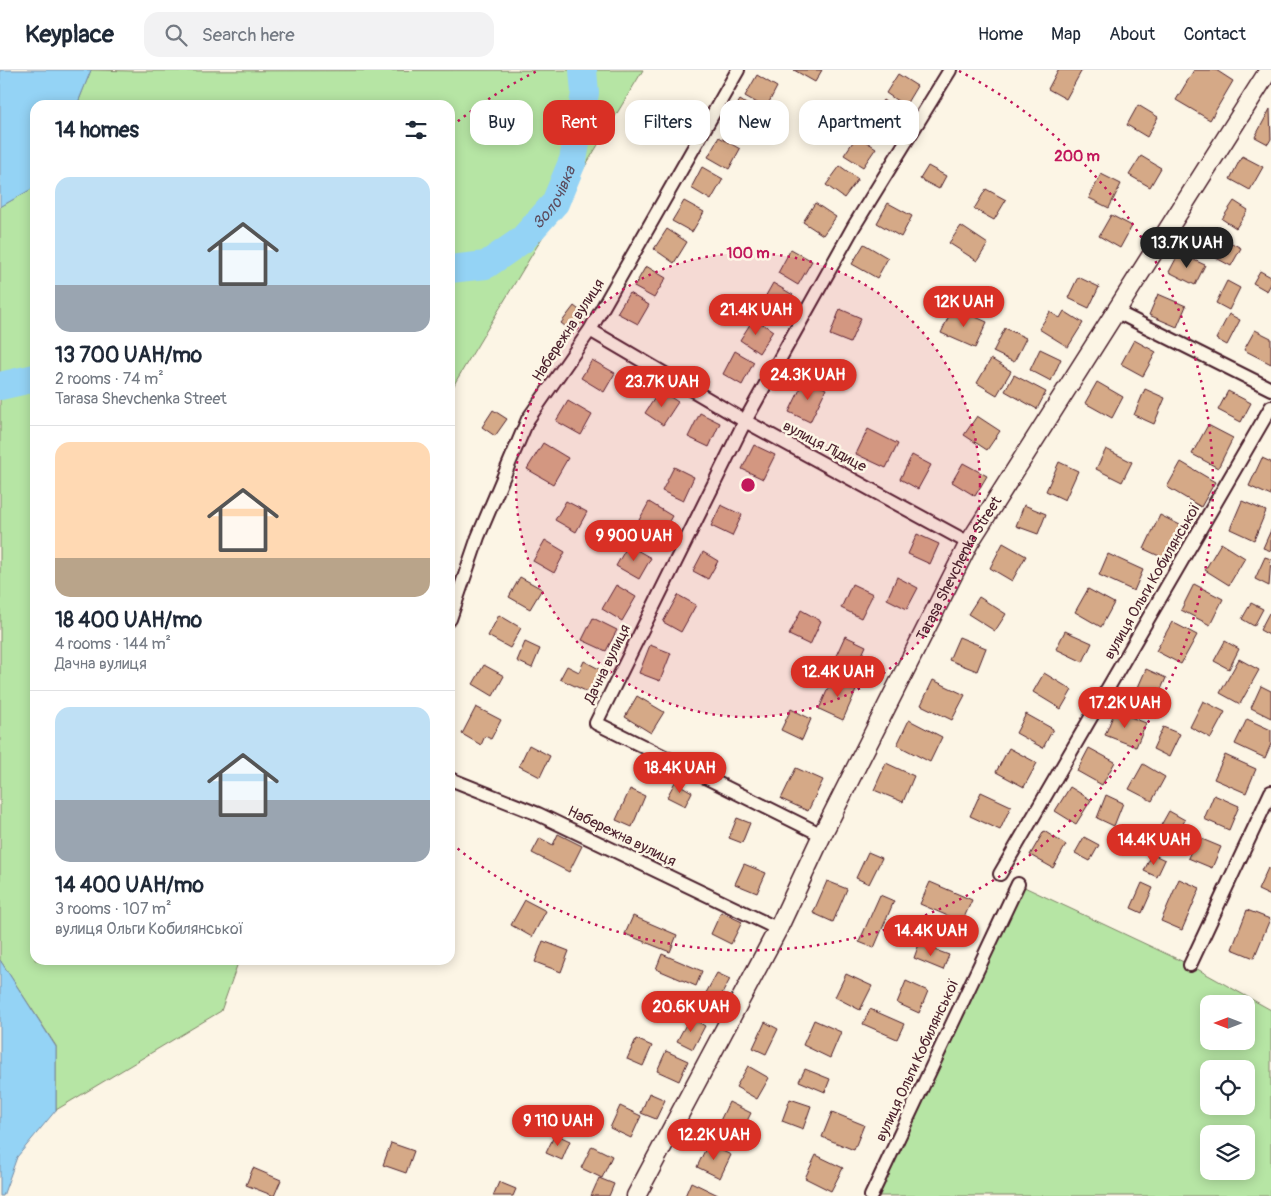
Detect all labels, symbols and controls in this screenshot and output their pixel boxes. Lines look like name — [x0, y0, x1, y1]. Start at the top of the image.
search box — [144, 12, 494, 57]
text: Keyplace — [25, 20, 114, 49]
icon: search — [162, 21, 190, 49]
text: Search here — [202, 23, 295, 47]
text: Home — [978, 23, 1023, 46]
text: Map — [1051, 23, 1081, 46]
text: About — [1109, 23, 1155, 46]
text: Contact — [1183, 23, 1246, 46]
chip: Buy — [470, 100, 533, 145]
chip: Rent — [543, 100, 615, 145]
chip: Filters — [625, 100, 710, 145]
chip: New — [720, 100, 789, 145]
chip: Apartment — [799, 100, 919, 145]
icon: filters — [402, 116, 430, 144]
text: 14 homes — [55, 117, 139, 144]
text: 200 m — [1054, 147, 1100, 166]
water label: Золочівка — [528, 162, 581, 233]
icon: home — [198, 209, 288, 299]
pin: 13.7K UAH — [1130, 226, 1244, 269]
text: 13.7K UAH — [1151, 233, 1223, 253]
text: 100 m — [727, 244, 769, 263]
street label: Набережна вулиця — [528, 275, 609, 385]
pin: 12K UAH — [918, 286, 1010, 328]
text: 12K UAH — [934, 292, 994, 312]
pin: 21.4K UAH — [699, 294, 813, 336]
text: 21.4K UAH — [720, 300, 792, 320]
text: 13 700 UAH/mo — [55, 342, 202, 369]
pin: 24.3K UAH — [751, 358, 865, 401]
text: 24.3K UAH — [771, 365, 845, 385]
pin: 23.7K UAH — [605, 366, 719, 408]
text: 2 rooms · 74 m² — [55, 369, 164, 389]
text: 23.7K UAH — [625, 372, 699, 392]
text: Tarasa Shevchenka Street — [55, 389, 227, 409]
street label: вулиця Лідице — [780, 416, 870, 477]
icon: home — [198, 475, 288, 565]
centre of rings — [739, 476, 757, 494]
street label: Tarasa Shevchenka Street — [913, 492, 1007, 644]
street label: вулиця Ольги Кобилянської — [1100, 500, 1205, 663]
pin: 9 900 UAH — [577, 520, 691, 562]
text: 9 900 UAH — [596, 526, 672, 546]
text: 18 400 UAH/mo — [55, 607, 202, 634]
street label: Дачна вулиця — [580, 621, 635, 708]
text: 4 rooms · 144 m² — [55, 634, 171, 654]
text: Дачна вулиця — [55, 654, 147, 674]
pin: 12.4K UAH — [781, 656, 895, 698]
text: 12.4K UAH — [802, 662, 874, 682]
pin: 17.2K UAH — [1068, 686, 1182, 729]
text: 17.2K UAH — [1089, 693, 1161, 713]
icon: home — [198, 740, 288, 830]
pin: 18.4K UAH — [623, 752, 737, 794]
text: 18.4K UAH — [644, 758, 716, 778]
street label: Набережна вулиця — [564, 802, 679, 871]
pin: 14.4K UAH — [1097, 824, 1211, 866]
text: 14.4K UAH — [1118, 830, 1190, 850]
text: 14 400 UAH/mo — [55, 872, 204, 899]
text: 3 rooms · 107 m² — [55, 899, 172, 919]
pin: 14.4K UAH — [874, 914, 988, 957]
text: вулиця Ольги Кобилянської — [55, 919, 244, 939]
text: 14.4K UAH — [895, 921, 967, 941]
street label: вулиця Ольги Кобилянської — [871, 976, 964, 1145]
pin: 20.6K UAH — [634, 990, 748, 1033]
north arrow — [1200, 995, 1255, 1050]
map controls — [1200, 995, 1255, 1180]
text: 20.6K UAH — [653, 997, 729, 1017]
button: locate — [1200, 1060, 1255, 1115]
pin: 9 110 UAH — [501, 1104, 615, 1147]
text: 9 110 UAH — [523, 1111, 593, 1131]
pin: 12.2K UAH — [657, 1118, 771, 1161]
text: 12.2K UAH — [678, 1125, 750, 1145]
button: layers — [1200, 1125, 1255, 1180]

